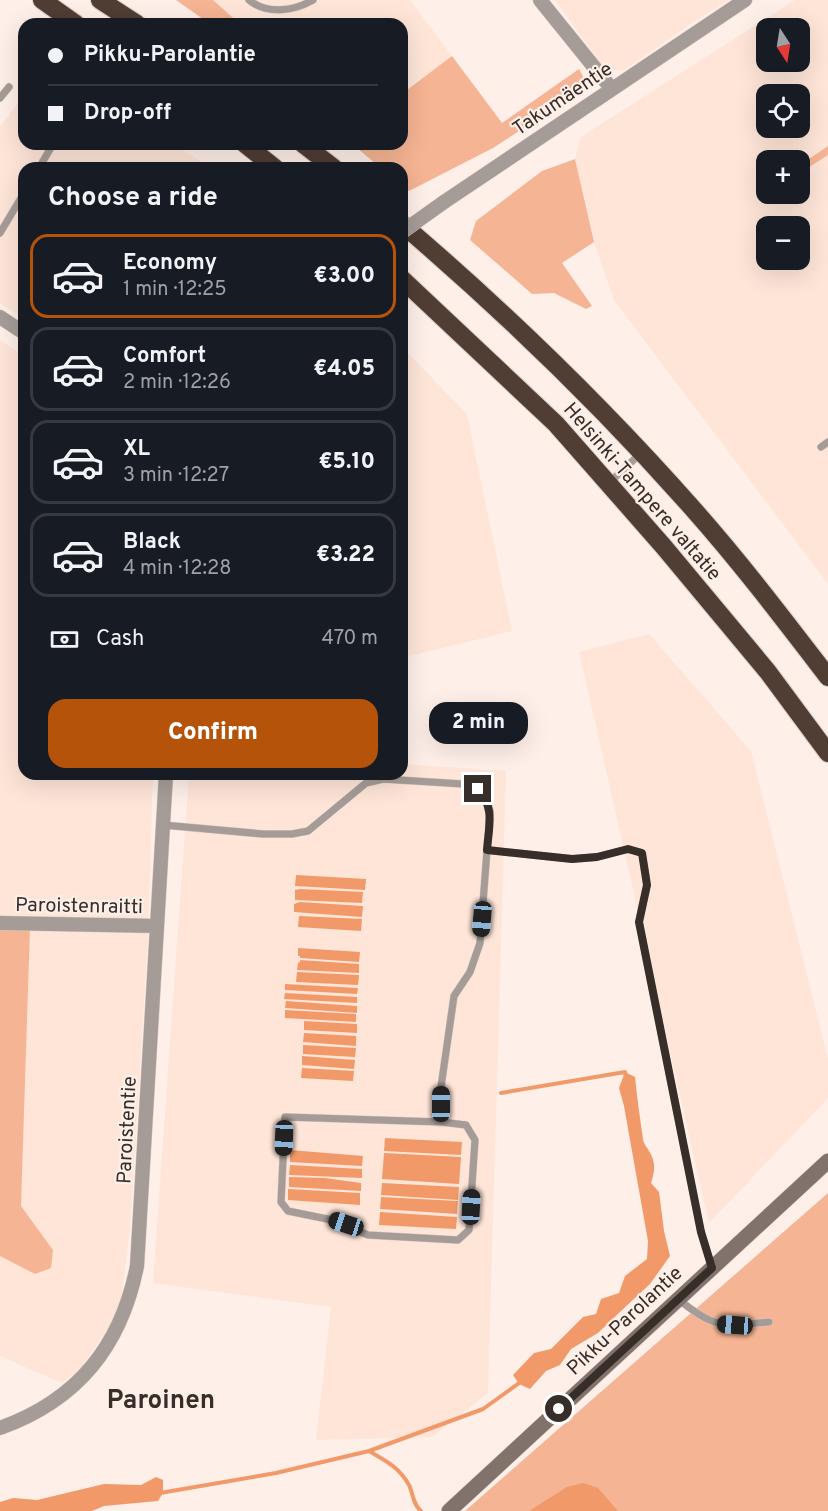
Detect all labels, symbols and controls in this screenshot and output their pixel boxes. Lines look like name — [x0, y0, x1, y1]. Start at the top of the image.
north arrow — [756, 18, 810, 72]
map controls — [756, 18, 810, 270]
text: Pikku-Parolantie — [84, 42, 256, 69]
street label: Takumäentie — [508, 57, 618, 143]
button: locate — [756, 84, 810, 138]
text: Drop-off — [84, 100, 171, 127]
button: + — [756, 150, 810, 204]
text: Choose a ride — [48, 181, 218, 215]
button: − — [756, 216, 810, 270]
icon: car — [51, 249, 105, 303]
text: Economy — [123, 250, 217, 277]
text: €3.00 — [314, 263, 375, 290]
text: 1 min · 12:25 — [123, 277, 227, 303]
icon: car — [51, 342, 105, 396]
text: Comfort — [123, 343, 206, 370]
text: €4.05 — [313, 356, 375, 383]
text: 2 min · 12:26 — [123, 370, 231, 396]
street label: Helsinki-Tampere valtatie — [557, 398, 726, 587]
icon: car — [51, 435, 105, 489]
text: XL — [123, 436, 150, 463]
text: €5.10 — [318, 449, 375, 476]
text: 3 min · 12:27 — [123, 463, 229, 489]
icon: car — [51, 528, 105, 582]
text: Black — [123, 529, 181, 556]
text: €3.22 — [316, 542, 375, 569]
text: 4 min · 12:28 — [123, 556, 231, 582]
icon: cash — [48, 623, 81, 656]
text: Cash — [96, 626, 145, 653]
text: 470 m — [321, 626, 378, 652]
button: Confirm — [48, 699, 378, 768]
callout: 2 min — [428, 702, 528, 744]
text: 2 min — [452, 710, 505, 736]
route end — [464, 775, 491, 802]
street label: Paroistenraitti — [15, 893, 143, 921]
car — [471, 900, 493, 938]
street label: Paroistentie — [112, 1076, 144, 1185]
car — [432, 1086, 450, 1122]
car — [274, 1120, 294, 1156]
car — [461, 1189, 481, 1225]
car — [326, 1210, 366, 1238]
street label: Pikku-Parolantie — [562, 1261, 689, 1382]
car — [716, 1315, 754, 1335]
district label: Paroinen — [107, 1385, 215, 1418]
route start — [545, 1395, 572, 1422]

